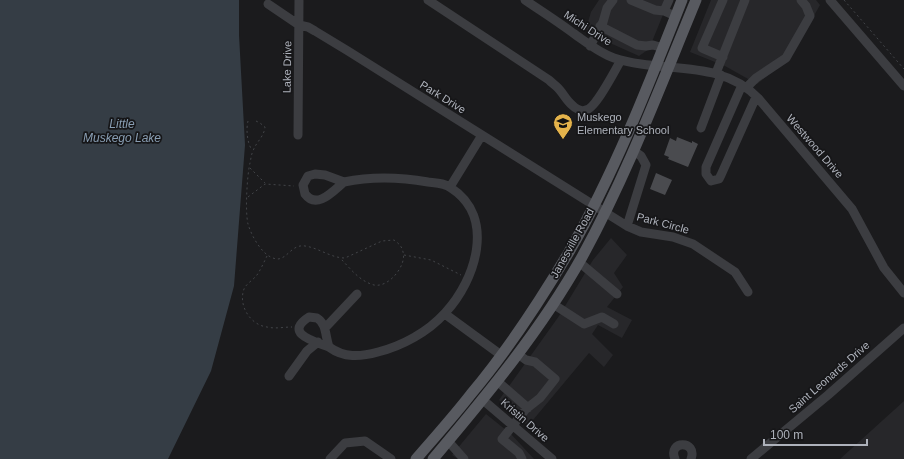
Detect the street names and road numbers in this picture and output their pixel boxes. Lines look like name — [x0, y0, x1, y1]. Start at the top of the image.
street label: Michi Drive — [562, 8, 614, 48]
street label: Lake Drive — [281, 41, 293, 93]
street label: Park Drive — [418, 78, 468, 116]
street label: Westwood Drive — [784, 112, 846, 180]
street label: Janesville Road — [548, 206, 596, 280]
street label: Park Circle — [635, 210, 691, 236]
street label: Saint Leonards Drive — [786, 339, 872, 415]
street label: Kristin Drive — [499, 396, 551, 444]

